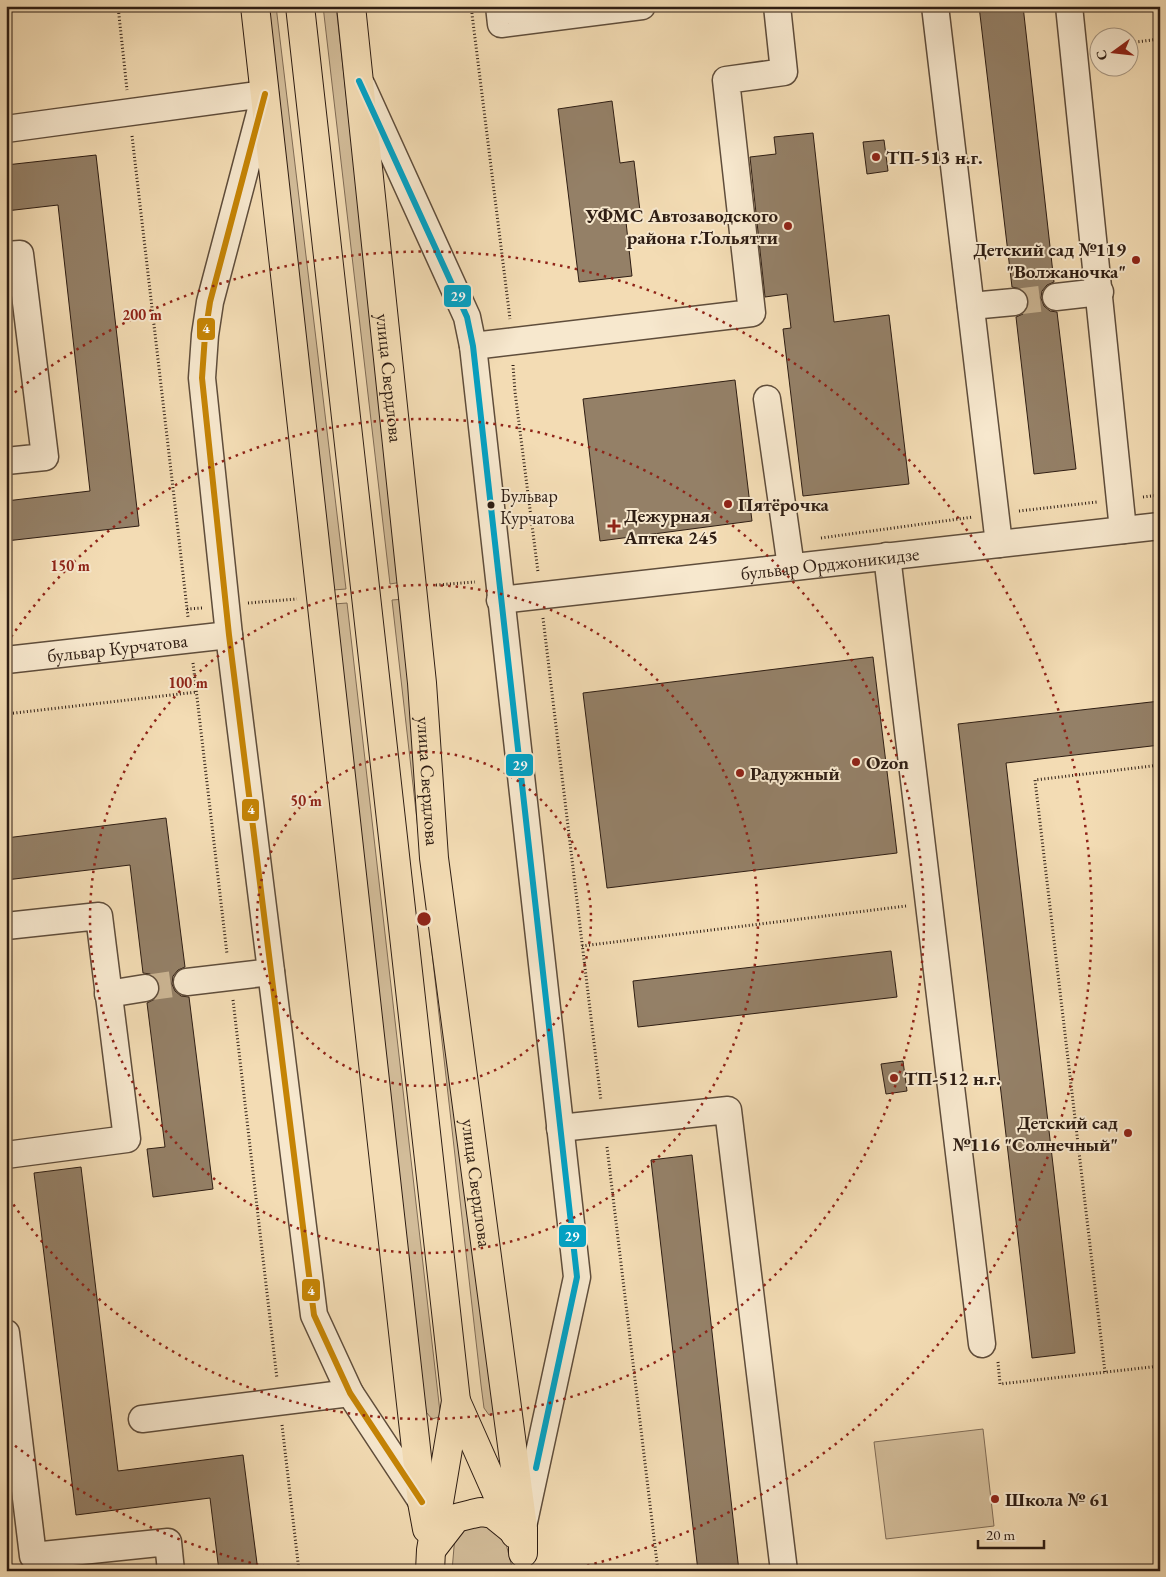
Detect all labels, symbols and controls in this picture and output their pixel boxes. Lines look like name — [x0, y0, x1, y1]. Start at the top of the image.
north arrow — [1088, 28, 1138, 78]
text: С — [1091, 48, 1111, 62]
place label: ТП-513 н.г. — [886, 145, 983, 170]
marker: ТП-513 н.г. — [870, 151, 882, 163]
place label: УФМС Автозаводского района г.Тольятти — [584, 203, 778, 250]
marker: УФМС Автозаводского района г.Тольятти — [782, 220, 794, 232]
place label: Детский сад №119 "Волжаночка" — [973, 237, 1126, 284]
marker: Детский сад №119 "Волжаночка" — [1130, 254, 1142, 266]
line badge: 29 — [443, 284, 472, 308]
text: 29 — [451, 287, 466, 305]
text: 200 m — [122, 305, 162, 324]
street label: улица Свердлова — [371, 312, 409, 444]
line badge: 4 — [196, 317, 216, 341]
text: 4 — [202, 319, 210, 337]
place label: Бульвар Курчатова — [500, 484, 576, 529]
place label: Пятёрочка — [738, 492, 830, 517]
marker: Пятёрочка — [722, 498, 734, 510]
marker: Бульвар Курчатова — [486, 500, 496, 510]
place label: Дежурная Аптека 245 — [623, 503, 718, 550]
marker: Дежурная Аптека 245 — [608, 520, 620, 532]
street label: бульвар Орджоникидзе — [739, 541, 921, 585]
text: 150 m — [50, 556, 90, 575]
street label: бульвар Курчатова — [46, 627, 189, 668]
text: 100 m — [168, 673, 208, 692]
street label: улица Свердлова — [412, 716, 446, 847]
place label: Ozon — [866, 750, 909, 775]
line badge: 29 — [505, 753, 534, 777]
text: 29 — [513, 756, 528, 774]
marker: Ozon — [850, 756, 862, 768]
place label: Радужный — [750, 761, 840, 786]
marker: Радужный — [734, 767, 746, 779]
text: 50 m — [290, 791, 322, 810]
line badge: 4 — [241, 798, 260, 822]
text: 4 — [247, 800, 255, 818]
centre of rings — [415, 910, 433, 928]
place label: ТП-512 н.г. — [904, 1066, 1001, 1091]
marker: ТП-512 н.г. — [888, 1072, 900, 1084]
place label: Детский сад №116 "Солнечный" — [953, 1110, 1118, 1157]
street label: улица Свердлова — [456, 1117, 498, 1249]
marker: Детский сад №116 "Солнечный" — [1122, 1127, 1134, 1139]
line badge: 29 — [558, 1224, 587, 1248]
text: 29 — [565, 1227, 580, 1245]
line badge: 4 — [301, 1278, 321, 1302]
text: 4 — [307, 1281, 315, 1299]
place label: Школа № 61 — [1005, 1487, 1109, 1512]
marker: Школа № 61 — [989, 1493, 1001, 1505]
scale bar — [978, 1517, 1045, 1549]
text: 20 m — [986, 1525, 1015, 1544]

